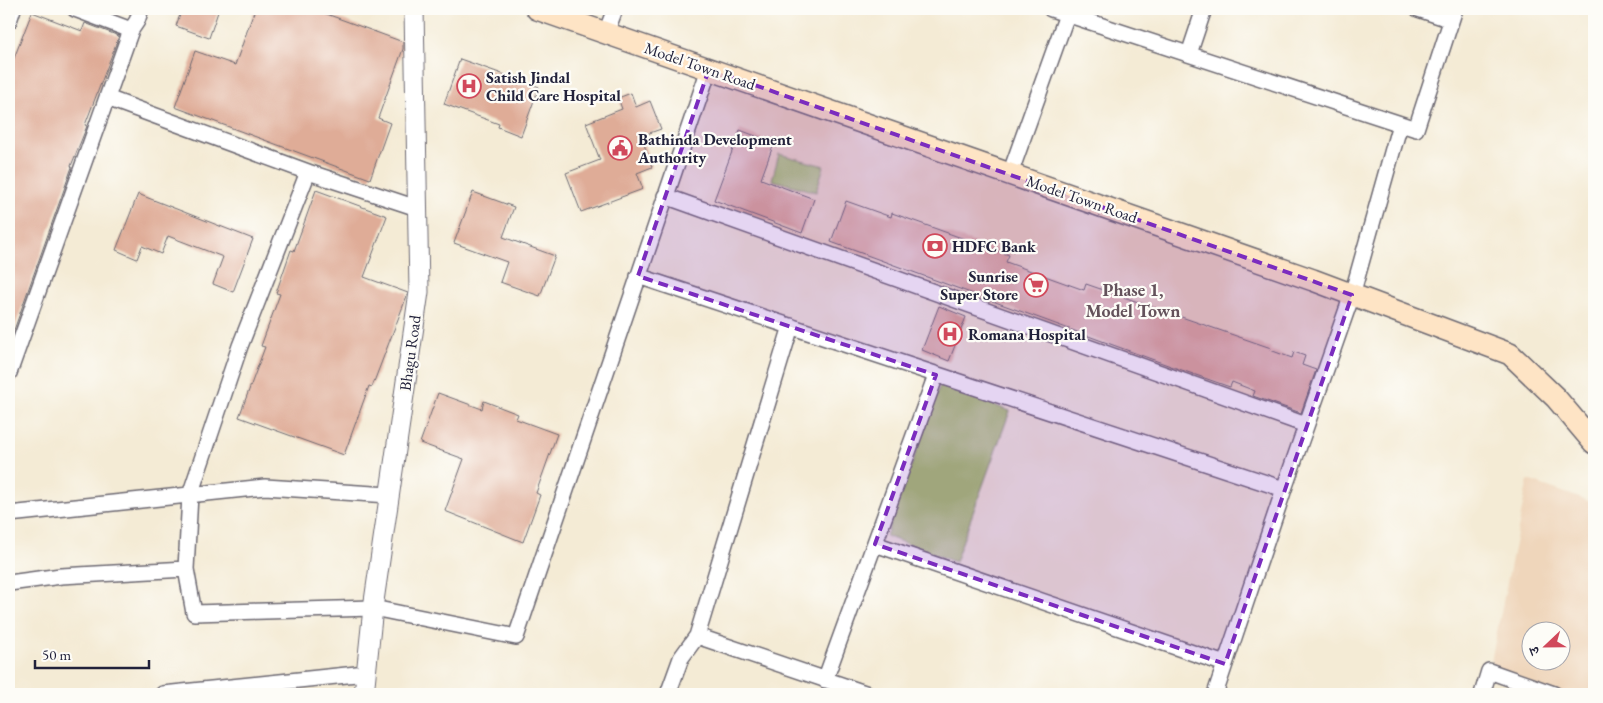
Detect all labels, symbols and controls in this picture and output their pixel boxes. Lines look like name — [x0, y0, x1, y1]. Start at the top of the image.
street label: Model Town Road — [642, 37, 759, 95]
place label: Satish Jindal Child Care Hospital — [486, 67, 621, 106]
hospital icon: Satish Jindal Child Care Hospital — [456, 73, 482, 99]
place label: Bathinda Development Authority — [637, 129, 792, 168]
public building icon: Bathinda Development Authority — [607, 135, 633, 161]
street label: Model Town Road — [1024, 170, 1141, 228]
bank icon: HDFC Bank — [922, 233, 948, 259]
place label: HDFC Bank — [952, 236, 1036, 257]
place label: Sunrise Super Store — [940, 266, 1018, 305]
supermarket icon: Sunrise Super Store — [1023, 272, 1049, 298]
district label: Phase 1, Model Town — [1085, 278, 1181, 322]
street label: Bhagu Road — [394, 313, 426, 392]
hospital icon: Romana Hospital — [937, 321, 963, 347]
place label: Romana Hospital — [968, 324, 1086, 345]
north arrow — [1520, 620, 1570, 670]
scale bar — [35, 638, 149, 670]
text: उ — [1524, 643, 1544, 658]
text: 50 m — [42, 645, 71, 664]

